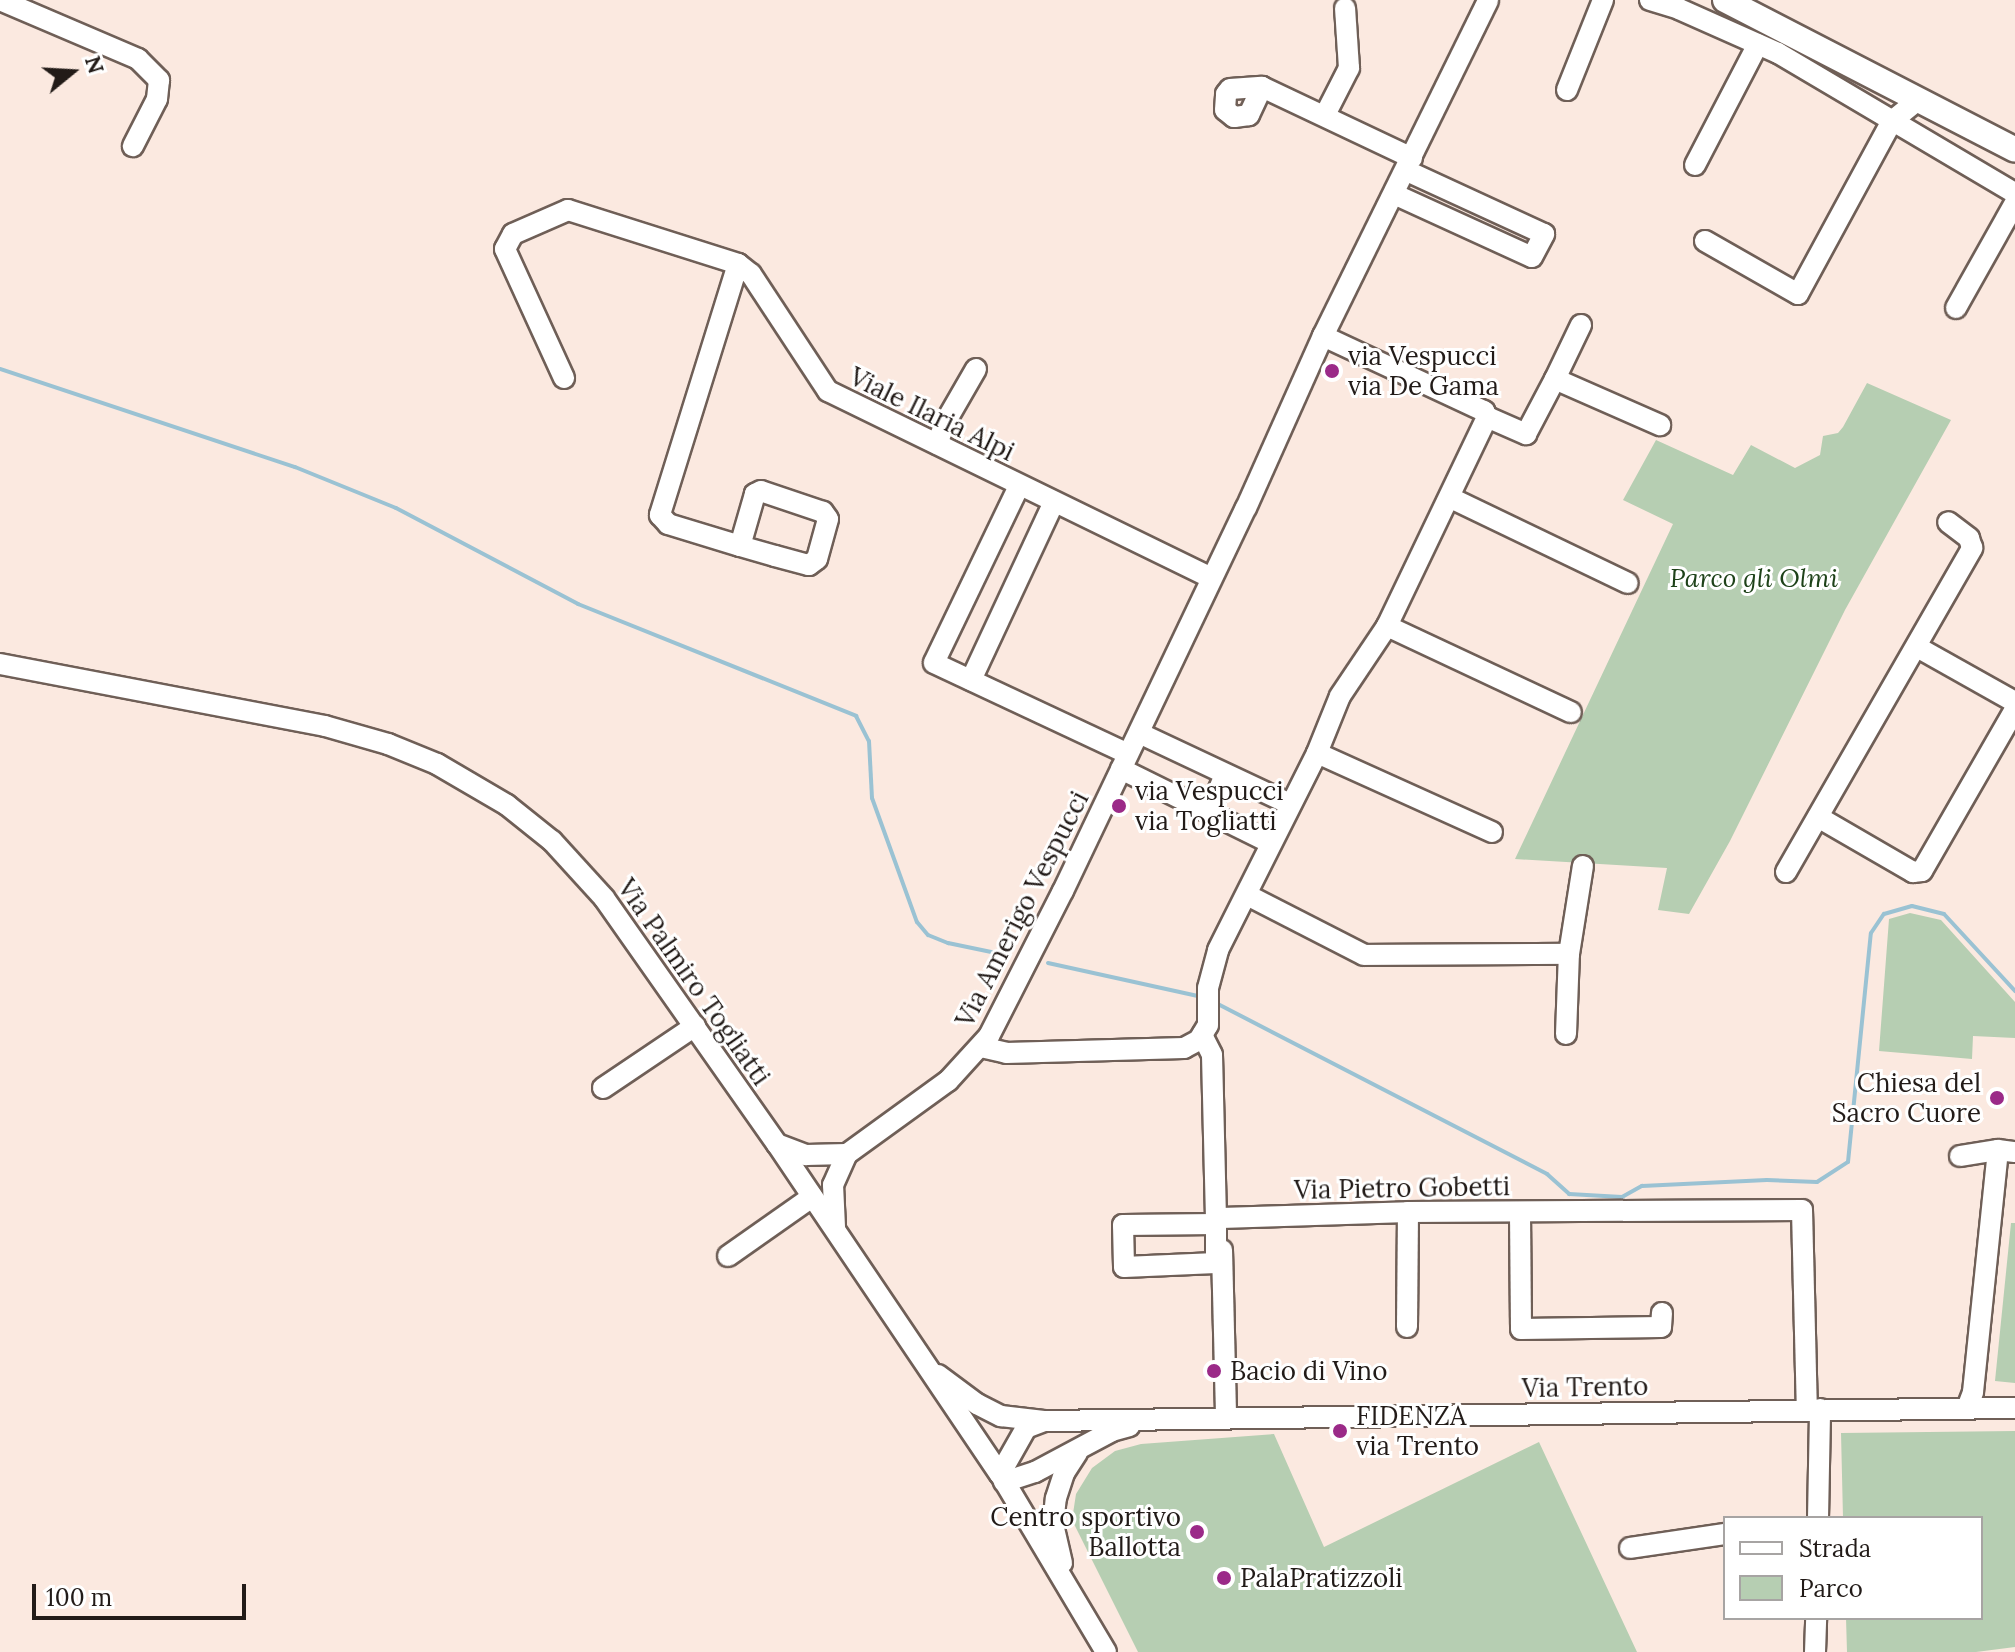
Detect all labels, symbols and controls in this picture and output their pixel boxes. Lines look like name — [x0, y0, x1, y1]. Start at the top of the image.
north arrow — [32, 32, 112, 112]
text: N — [79, 52, 111, 77]
place label: via Vespucci via De Gama — [1348, 340, 1499, 402]
street label: Viale Ilaria Alpi — [844, 361, 1020, 467]
marker: via Vespucci via De Gama — [1323, 362, 1341, 380]
park label: Parco gli Olmi — [1670, 562, 1838, 594]
place label: via Vespucci via Togliatti — [1135, 775, 1284, 836]
street label: Via Amerigo Vespucci — [949, 786, 1095, 1032]
marker: via Vespucci via Togliatti — [1110, 797, 1128, 815]
street label: Via Palmiro Togliatti — [611, 873, 777, 1091]
place label: Chiesa del Sacro Cuore — [1832, 1067, 1981, 1128]
marker: Chiesa del Sacro Cuore — [1988, 1089, 2006, 1107]
street label: Via Pietro Gobetti — [1294, 1171, 1510, 1205]
place label: Bacio di Vino — [1230, 1355, 1387, 1387]
marker: Bacio di Vino — [1205, 1362, 1223, 1380]
street label: Via Trento — [1522, 1370, 1648, 1404]
place label: FIDENZA via Trento — [1356, 1400, 1479, 1462]
marker: FIDENZA via Trento — [1331, 1422, 1349, 1440]
place label: Centro sportivo Ballotta — [990, 1501, 1181, 1562]
legend — [1723, 1516, 1983, 1620]
marker: Centro sportivo Ballotta — [1188, 1523, 1206, 1541]
text: Strada — [1799, 1533, 1871, 1564]
place label: PalaPratizzoli — [1240, 1562, 1403, 1594]
scale bar — [36, 1568, 250, 1618]
marker: PalaPratizzoli — [1215, 1569, 1233, 1587]
text: Parco — [1799, 1573, 1863, 1604]
text: 100 m — [46, 1582, 112, 1613]

